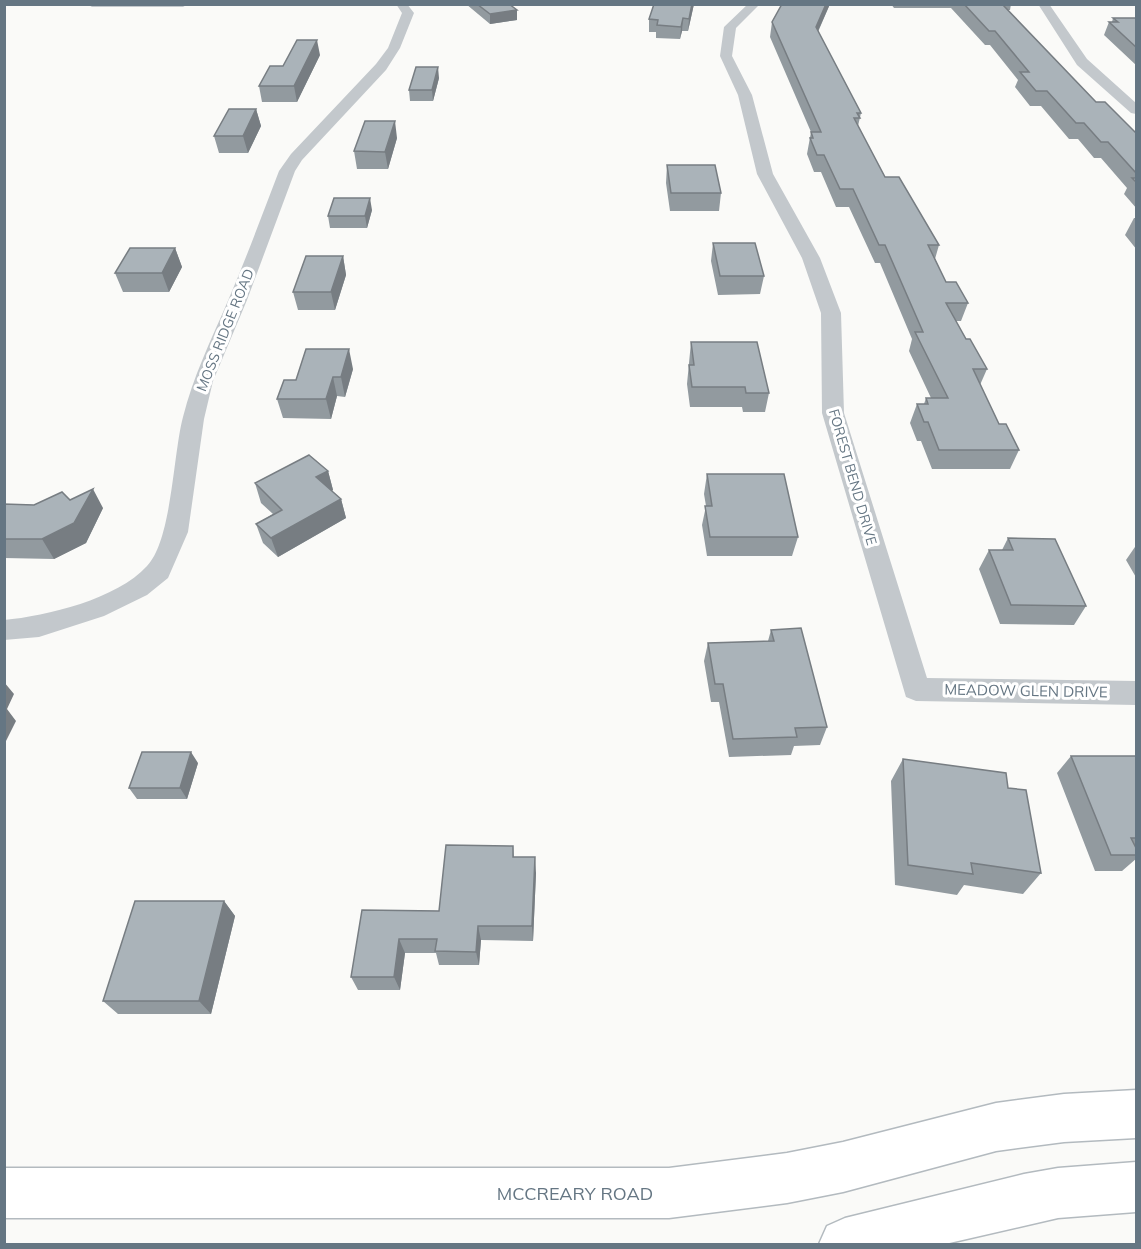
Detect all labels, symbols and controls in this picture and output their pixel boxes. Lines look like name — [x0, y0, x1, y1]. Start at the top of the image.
street label: MOSS RIDGE ROAD — [192, 266, 258, 394]
street label: FOREST BEND DRIVE — [825, 407, 881, 547]
street label: MEADOW GLEN DRIVE — [944, 680, 1108, 701]
street label: MCCREARY ROAD — [497, 1182, 653, 1205]

